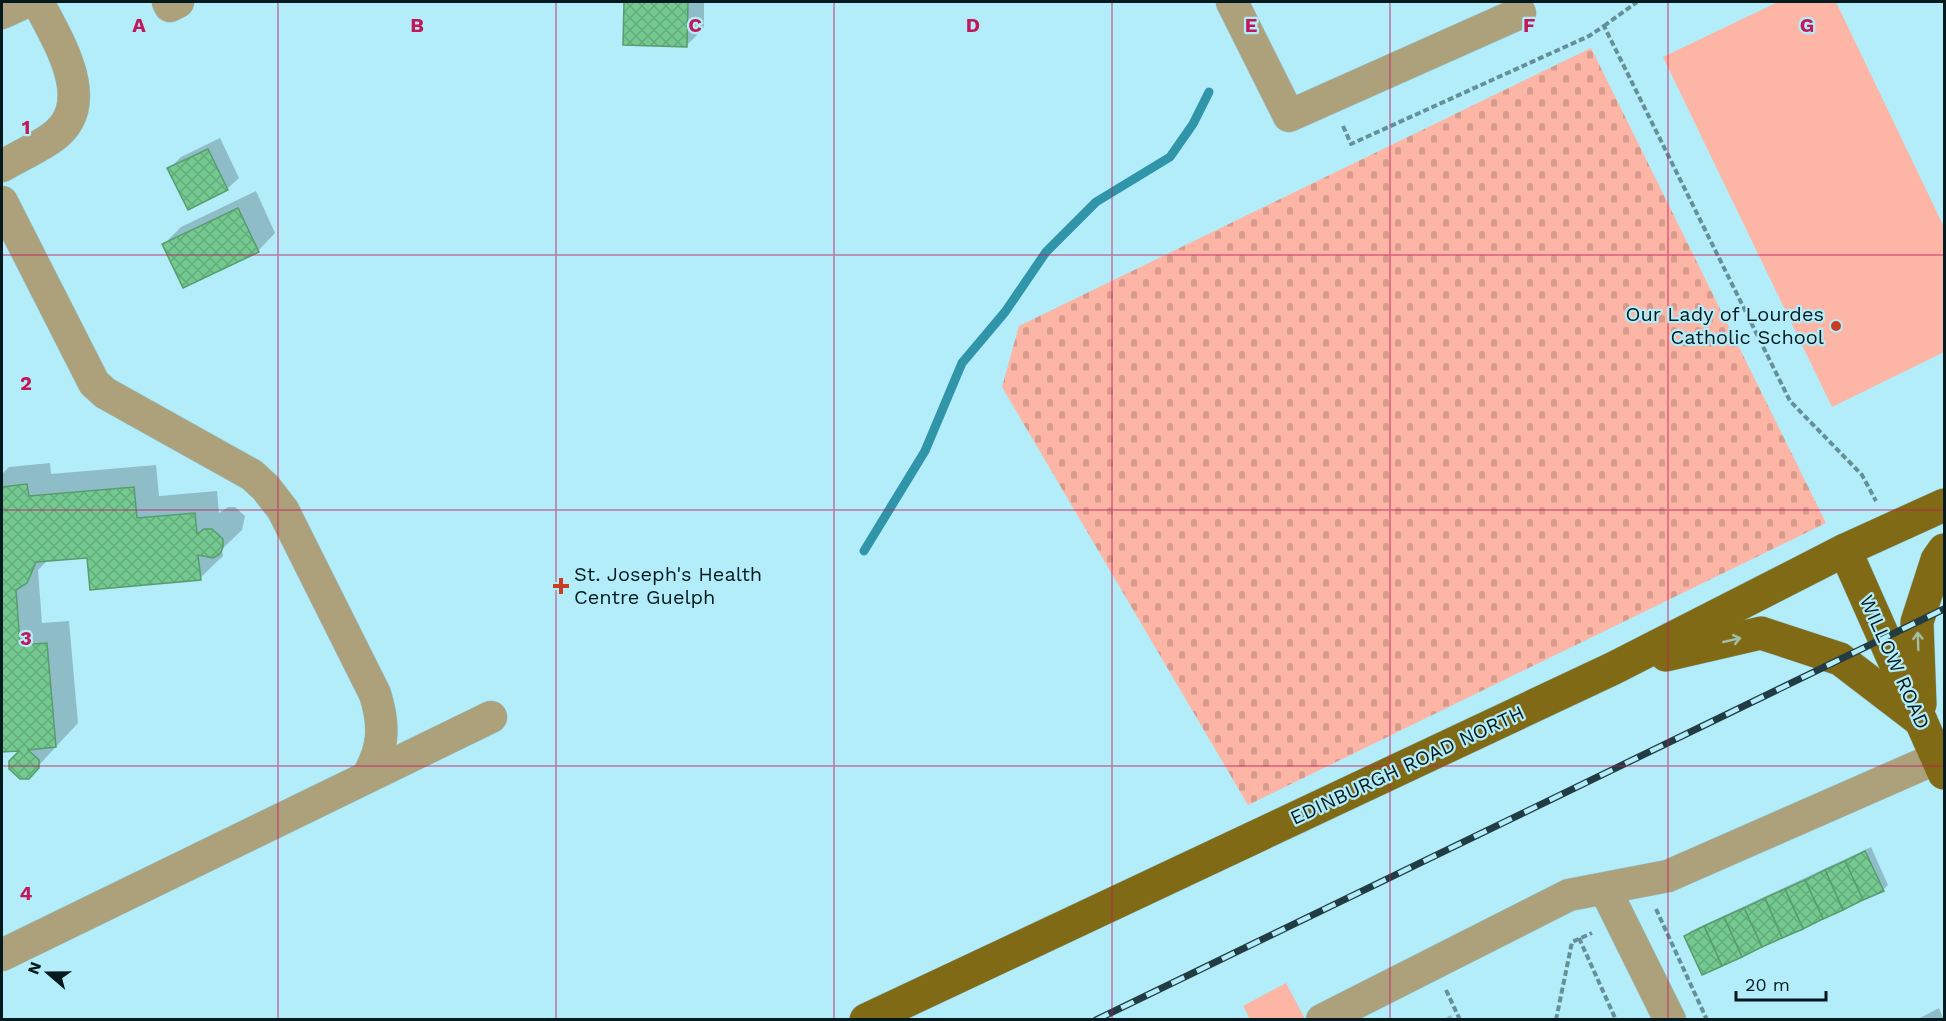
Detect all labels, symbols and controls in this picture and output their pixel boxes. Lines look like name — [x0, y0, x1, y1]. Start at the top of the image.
text: A — [132, 13, 146, 37]
text: B — [410, 13, 424, 37]
text: C — [688, 13, 702, 37]
text: D — [966, 13, 980, 37]
text: E — [1245, 13, 1257, 37]
text: F — [1523, 13, 1535, 37]
text: G — [1800, 13, 1814, 37]
text: 1 — [22, 115, 30, 139]
place label: Our Lady of Lourdes Catholic School — [1626, 302, 1824, 349]
marker: Our Lady of Lourdes Catholic School — [1829, 319, 1843, 333]
text: 2 — [20, 371, 32, 395]
place label: St. Joseph's Health Centre Guelph — [574, 562, 762, 609]
marker: St. Joseph's Health Centre Guelph — [552, 577, 570, 595]
street label: WILLOW ROAD — [1855, 591, 1935, 733]
text: 3 — [20, 626, 32, 650]
one-way arrow — [1912, 632, 1923, 652]
one-way arrow — [1722, 633, 1741, 645]
street label: EDINBURGH ROAD NORTH — [1286, 700, 1528, 830]
text: 4 — [20, 881, 33, 905]
north arrow — [18, 943, 78, 1003]
text: N — [23, 959, 45, 977]
scale bar — [1736, 964, 1826, 1002]
text: 20 m — [1745, 974, 1790, 995]

